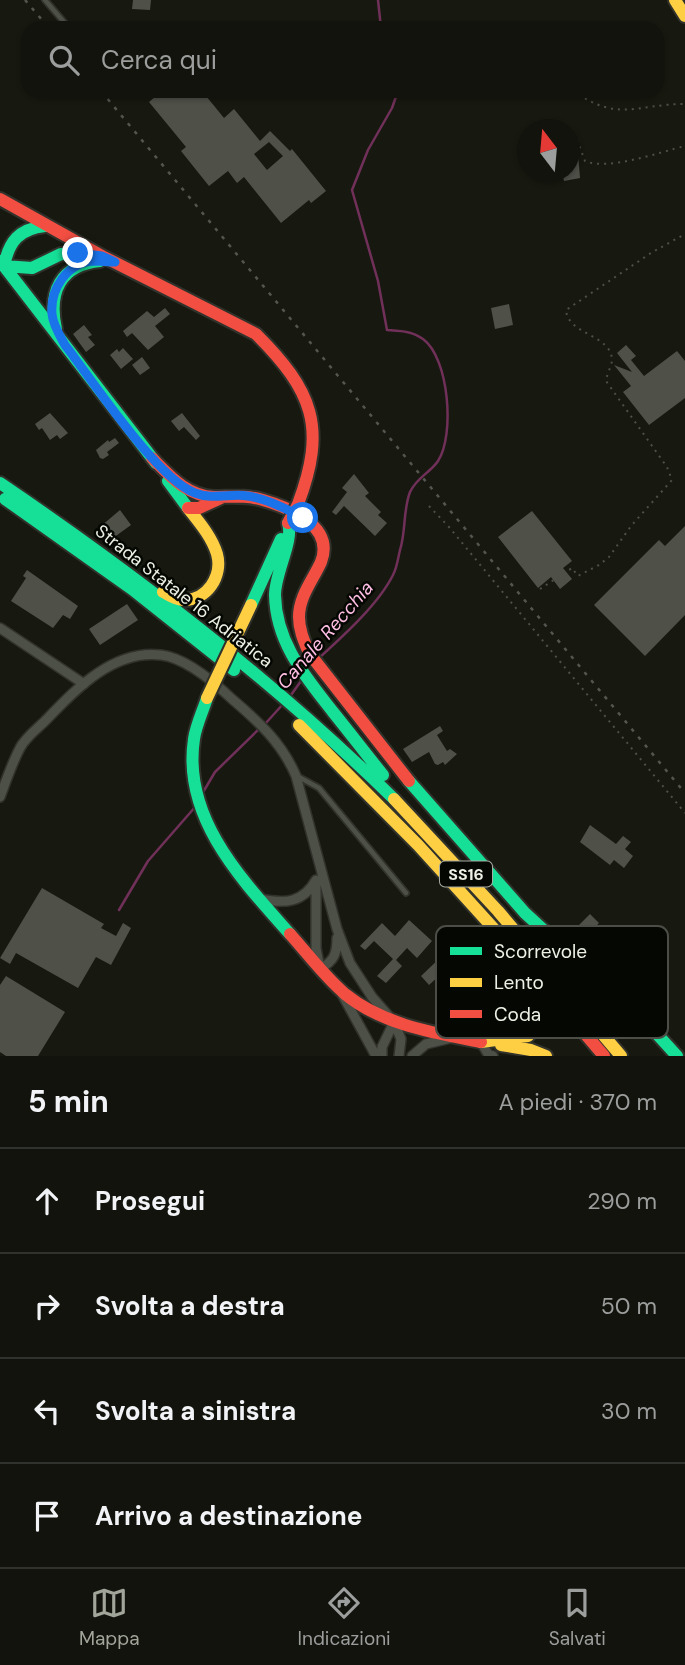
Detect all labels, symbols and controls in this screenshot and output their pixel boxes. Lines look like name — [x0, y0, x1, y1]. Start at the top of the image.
search box — [21, 21, 664, 98]
icon: search — [45, 41, 83, 79]
text: Cerca qui — [101, 43, 217, 77]
north arrow — [517, 119, 580, 182]
route end — [62, 237, 93, 268]
route start — [287, 502, 318, 533]
street label: Strada Statale 16 Adriatica — [90, 519, 278, 673]
water label: Canale Recchia — [271, 576, 379, 694]
road number: SS16 — [440, 862, 492, 887]
legend — [436, 926, 668, 1038]
text: Scorrevole — [494, 939, 587, 964]
text: Lento — [494, 970, 544, 995]
text: Coda — [494, 1002, 541, 1027]
text: 5 min — [28, 1082, 109, 1121]
text: A piedi · 370 m — [498, 1087, 657, 1117]
icon: ahead — [28, 1182, 66, 1220]
text: Prosegui — [95, 1184, 205, 1218]
text: 290 m — [587, 1186, 657, 1216]
icon: right — [28, 1287, 66, 1325]
text: Svolta a destra — [95, 1289, 285, 1323]
text: 50 m — [601, 1291, 657, 1321]
icon: left — [28, 1392, 66, 1430]
text: Svolta a sinistra — [95, 1394, 296, 1428]
text: 30 m — [601, 1396, 657, 1426]
icon: arrive — [28, 1497, 66, 1535]
text: Arrivo a destinazione — [95, 1499, 362, 1533]
tab: Mappa — [79, 1584, 140, 1651]
tab: Indicazioni — [298, 1584, 391, 1651]
tab: Salvati — [549, 1584, 606, 1651]

